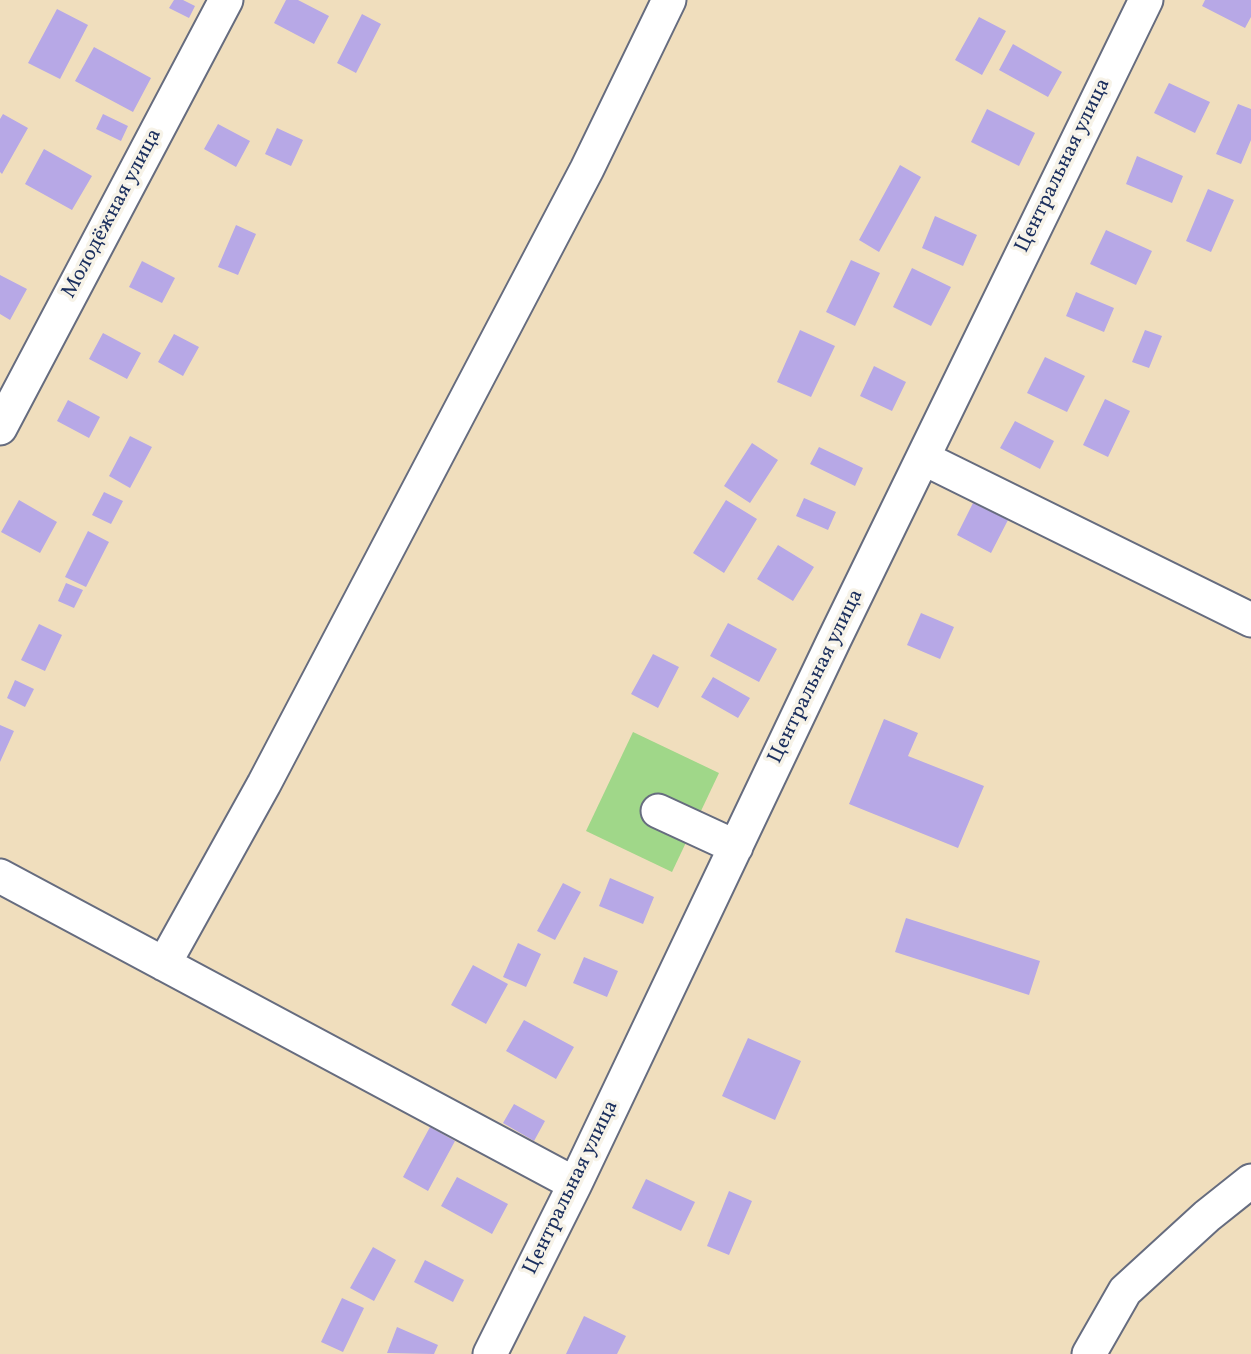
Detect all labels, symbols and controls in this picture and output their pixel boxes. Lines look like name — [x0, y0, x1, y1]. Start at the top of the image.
street label: Центральная улица — [1011, 75, 1117, 257]
street label: Молодёжная улица — [58, 125, 168, 303]
street label: Центральная улица — [764, 586, 870, 768]
street label: Центральная улица — [519, 1097, 625, 1279]

